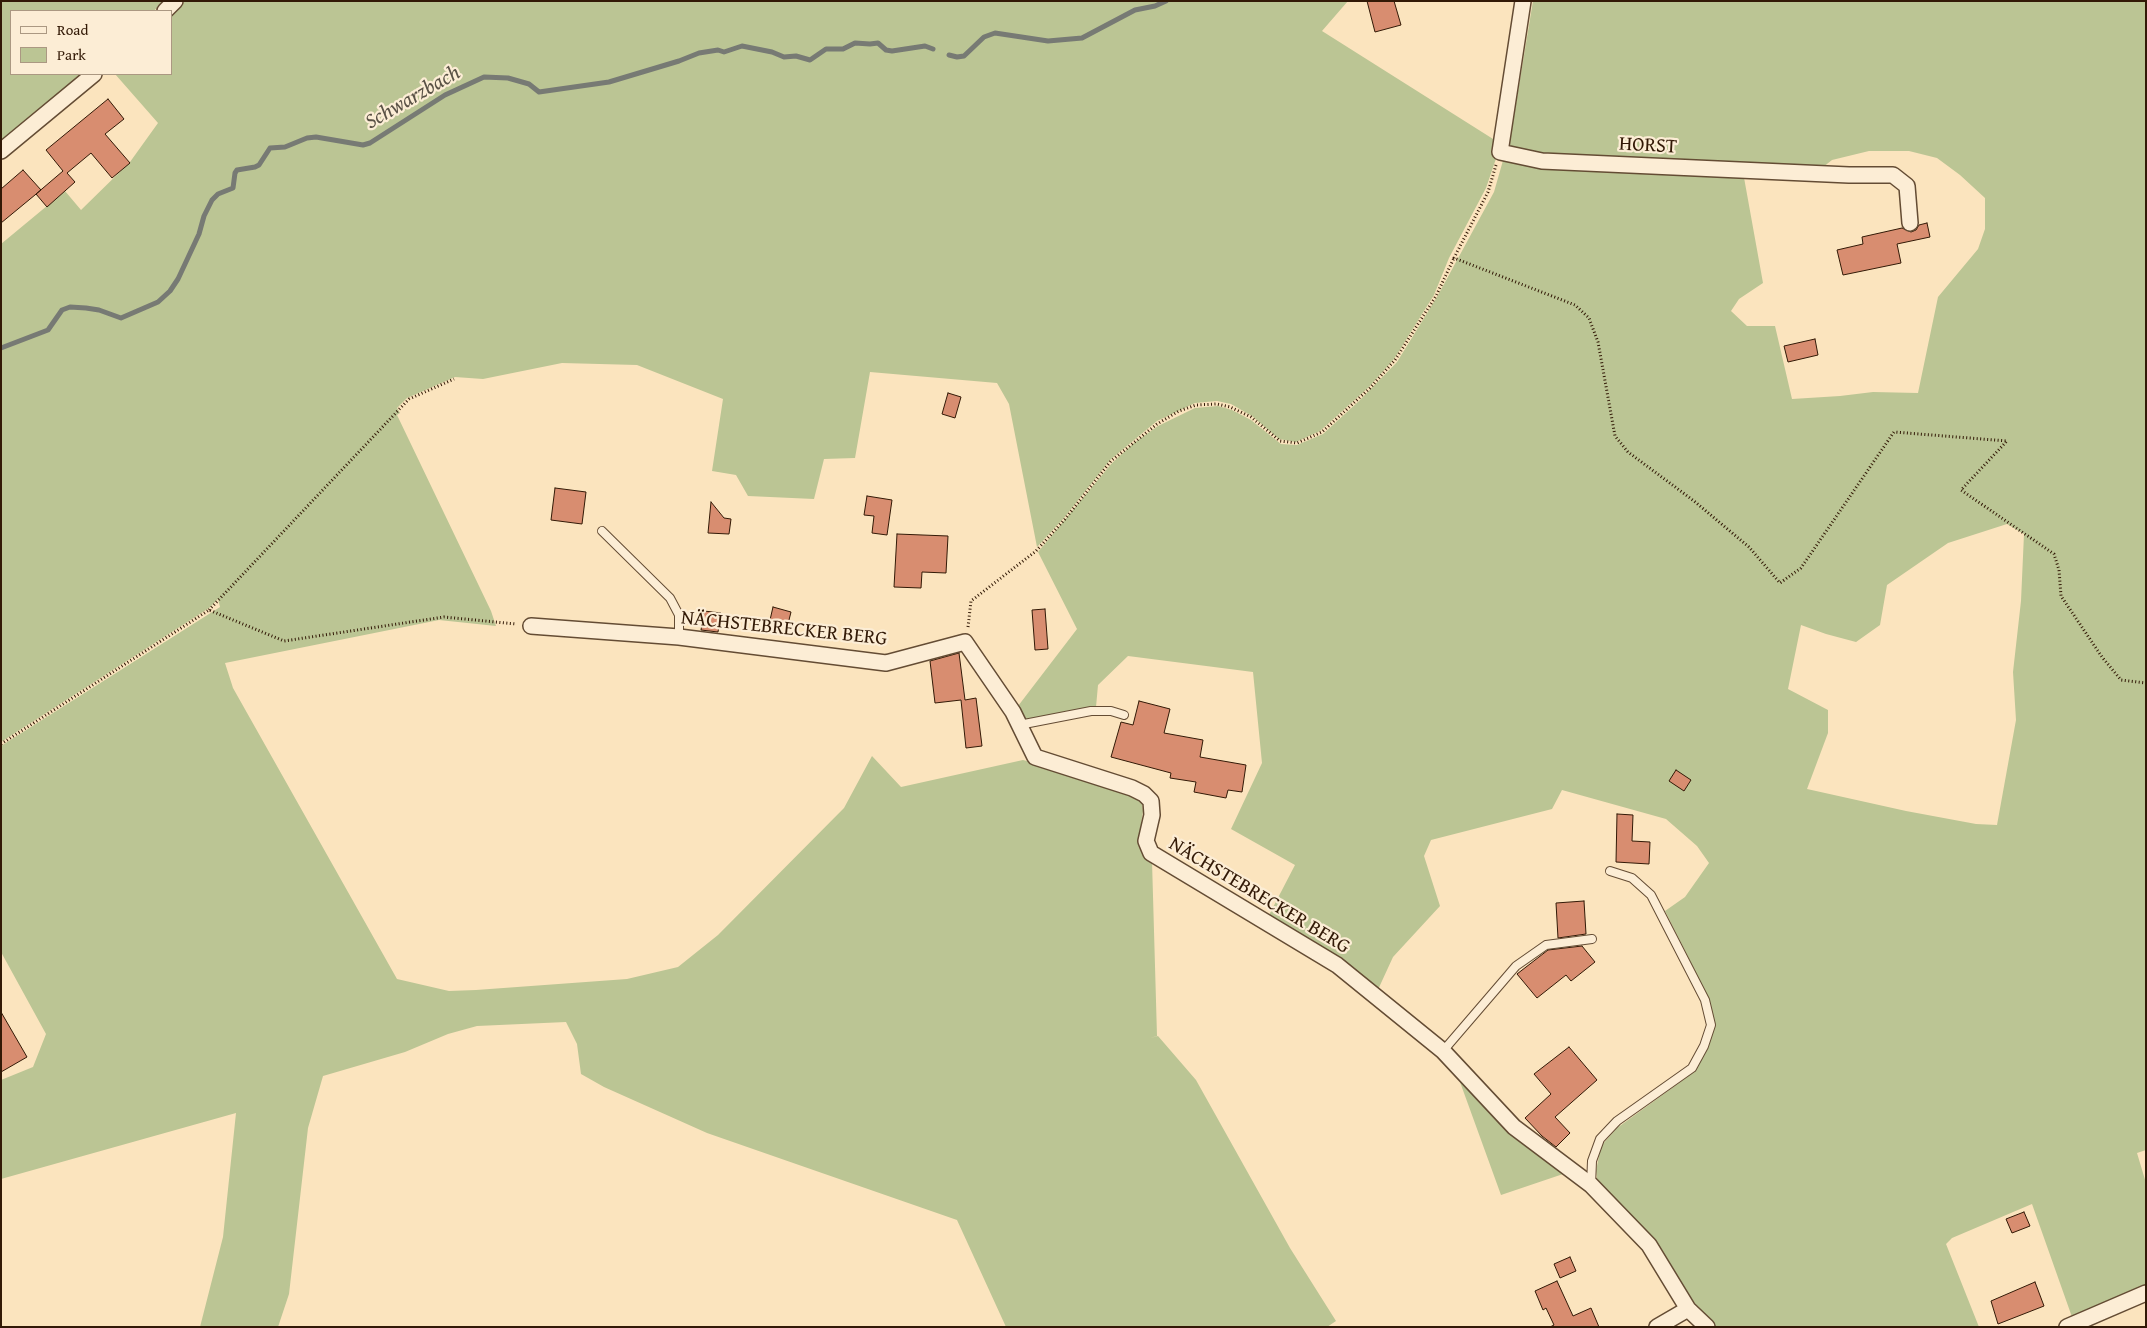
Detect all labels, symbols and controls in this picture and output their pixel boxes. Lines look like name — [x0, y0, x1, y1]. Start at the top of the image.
legend — [10, 10, 172, 75]
text: Road — [57, 19, 88, 40]
text: Park — [57, 44, 86, 65]
water label: Schwarzbach — [361, 61, 465, 135]
street label: HORST — [1618, 133, 1678, 159]
street label: NÄCHSTEBRECKER BERG — [680, 606, 888, 652]
street label: NÄCHSTEBRECKER BERG — [1164, 832, 1354, 960]

